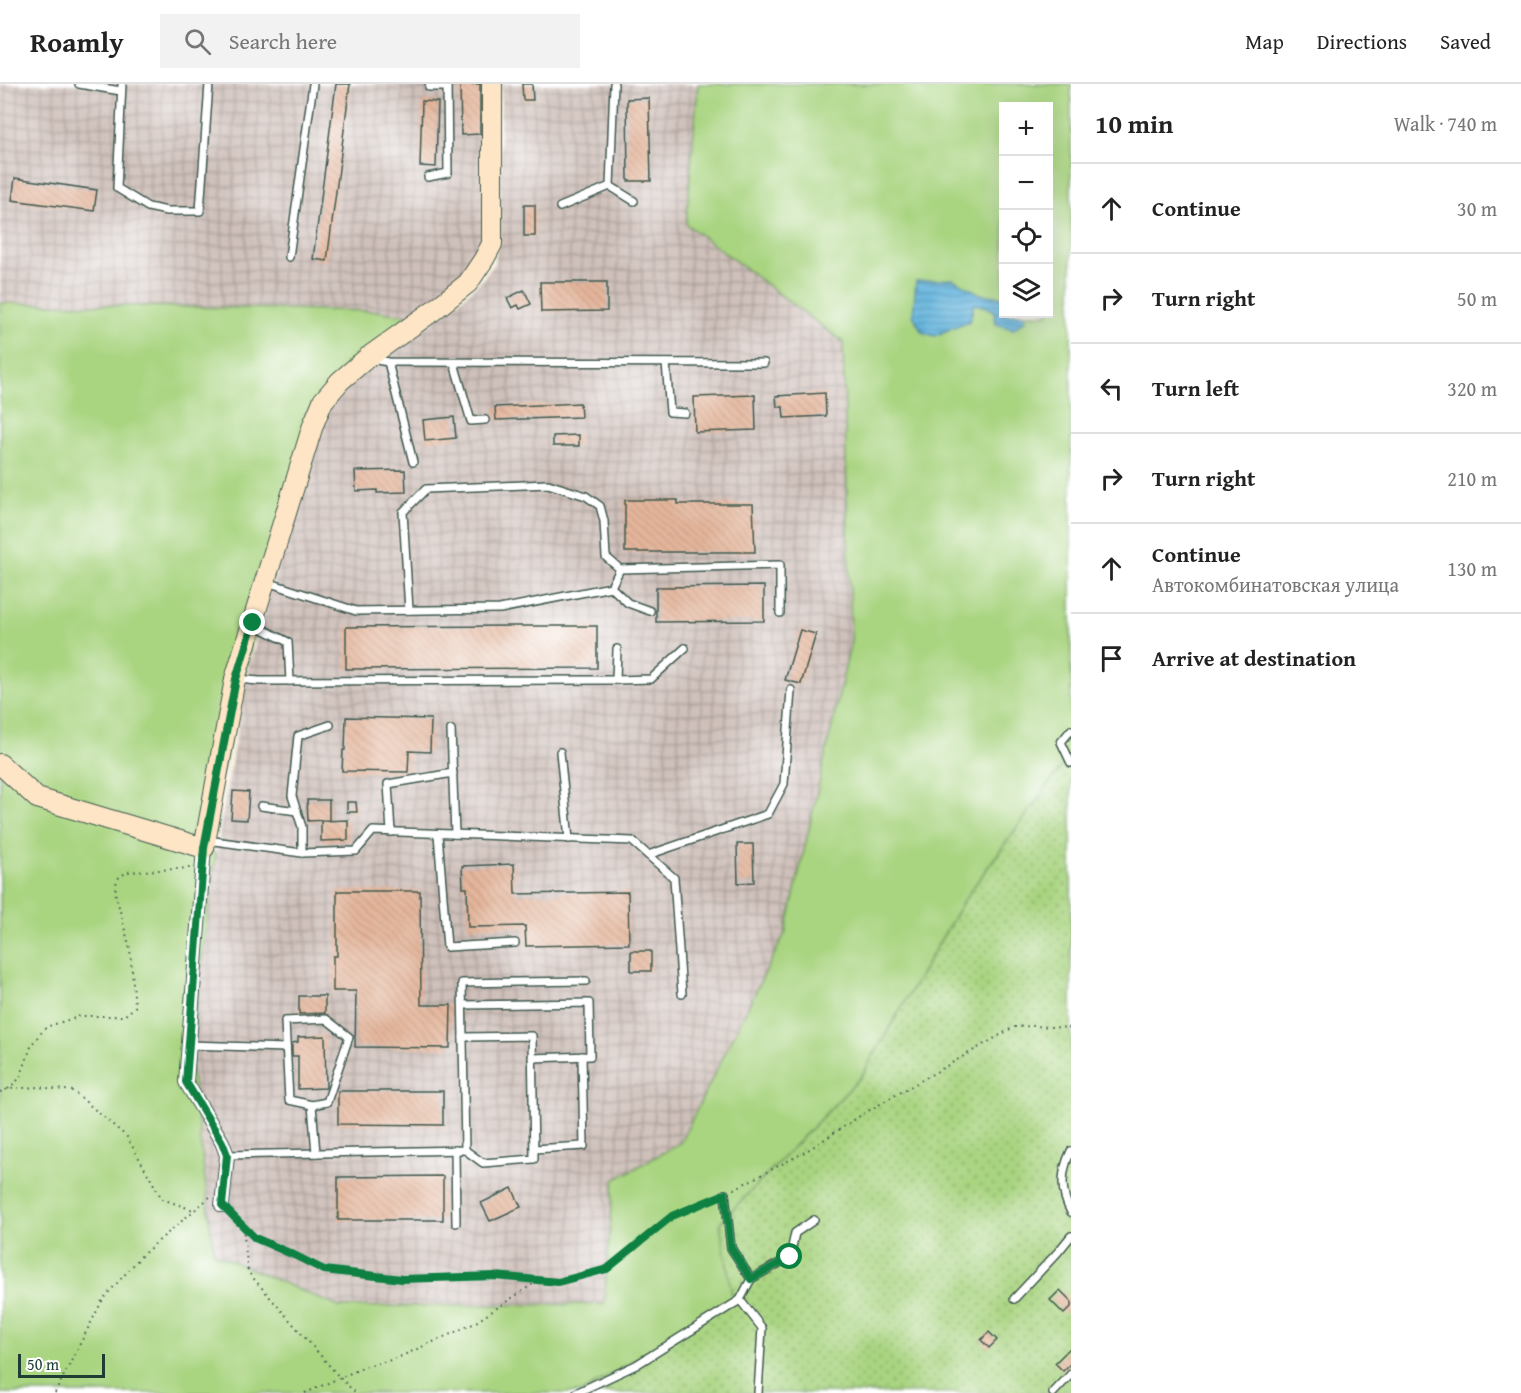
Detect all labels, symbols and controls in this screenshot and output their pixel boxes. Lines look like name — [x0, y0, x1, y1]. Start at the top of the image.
search box — [160, 14, 580, 68]
text: Roamly — [30, 21, 124, 62]
icon: search — [181, 25, 214, 58]
text: Search here — [229, 25, 337, 57]
text: Map — [1245, 26, 1284, 57]
text: Directions — [1317, 26, 1407, 57]
text: Saved — [1440, 26, 1491, 57]
map controls — [999, 102, 1053, 318]
button: + — [999, 102, 1053, 156]
text: 10 min — [1095, 104, 1173, 143]
text: Walk · 740 m — [1394, 109, 1497, 138]
button: − — [999, 156, 1053, 210]
icon: ahead — [1095, 192, 1128, 225]
text: Continue — [1152, 192, 1241, 224]
text: 30 m — [1457, 194, 1497, 223]
button: locate — [999, 210, 1053, 264]
button: layers — [999, 264, 1053, 318]
icon: right — [1095, 282, 1128, 315]
text: Turn right — [1152, 282, 1255, 314]
text: 50 m — [1457, 284, 1497, 313]
icon: left — [1095, 372, 1128, 405]
text: Turn left — [1152, 372, 1239, 404]
text: 320 m — [1447, 374, 1497, 403]
icon: right — [1095, 462, 1128, 495]
text: Turn right — [1152, 462, 1255, 494]
text: 210 m — [1447, 464, 1497, 493]
text: Continue — [1152, 538, 1241, 570]
icon: ahead — [1095, 552, 1128, 585]
text: 130 m — [1447, 554, 1497, 583]
text: Автокомбинатовская улица — [1152, 570, 1399, 599]
route end — [239, 609, 265, 635]
icon: arrive — [1095, 642, 1128, 675]
text: Arrive at destination — [1152, 642, 1356, 674]
route start — [776, 1243, 802, 1269]
scale bar — [18, 1351, 105, 1378]
text: 50 m — [27, 1352, 59, 1376]

